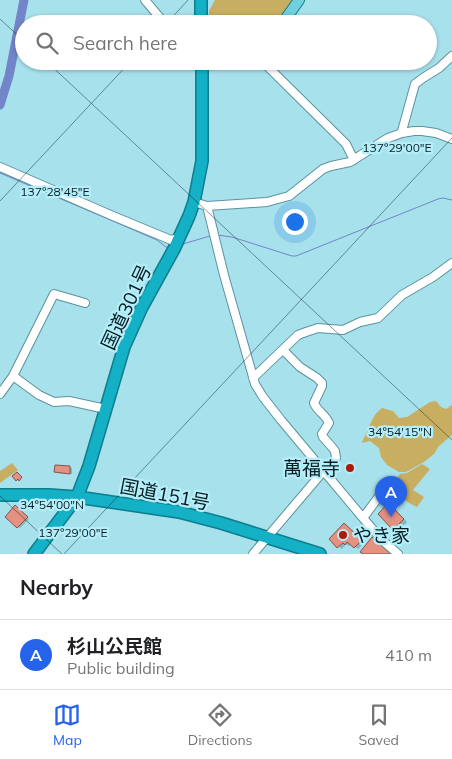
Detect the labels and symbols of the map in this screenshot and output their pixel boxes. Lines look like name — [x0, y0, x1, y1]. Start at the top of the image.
text: 137°29'00"E — [362, 140, 432, 155]
text: 137°28'45"E — [20, 184, 90, 199]
your location — [282, 209, 308, 235]
street label: 国道301号 — [96, 261, 156, 353]
text: 34°54'15"N — [368, 424, 432, 439]
place label: 萬福寺 — [283, 456, 340, 480]
marker: 萬福寺 — [344, 462, 356, 474]
street label: 国道151号 — [118, 474, 212, 514]
pin: A — [375, 476, 407, 517]
text: 34°54'00"N — [20, 497, 84, 512]
place label: やき家 — [353, 523, 410, 547]
text: 137°29'00"E — [38, 525, 108, 540]
marker: やき家 — [337, 529, 349, 541]

